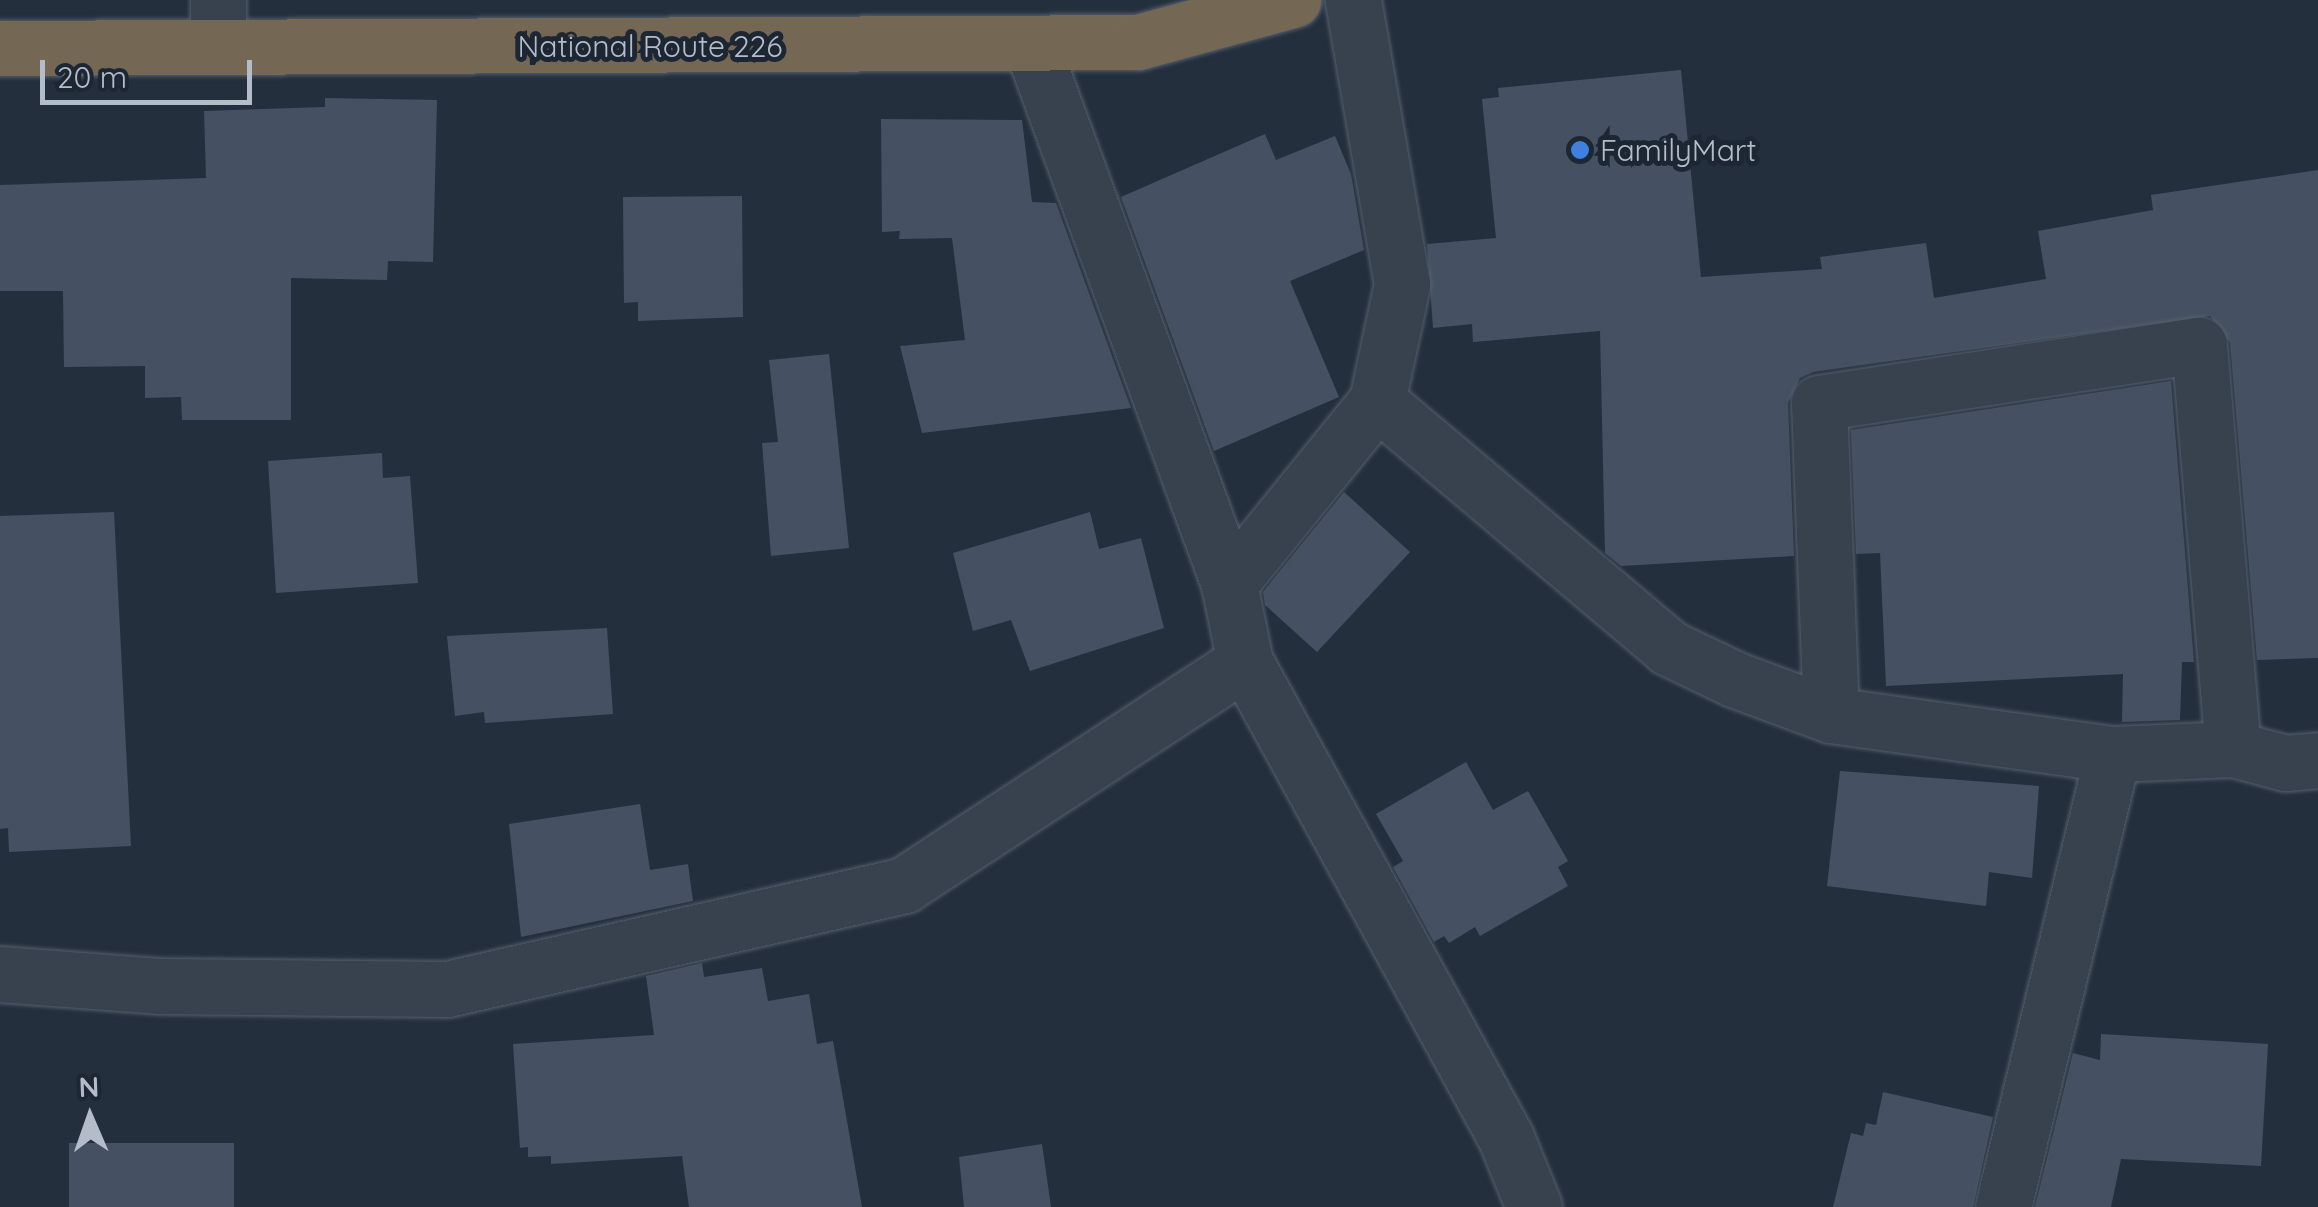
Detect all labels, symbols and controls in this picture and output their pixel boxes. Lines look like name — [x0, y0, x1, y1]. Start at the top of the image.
street label: National Route 226 — [517, 28, 783, 64]
scale bar — [45, 40, 258, 102]
text: 20 m — [57, 58, 127, 96]
place label: FamilyMart — [1600, 132, 1757, 168]
marker: FamilyMart — [1569, 139, 1591, 161]
north arrow — [40, 1067, 140, 1167]
text: N — [78, 1069, 100, 1104]

